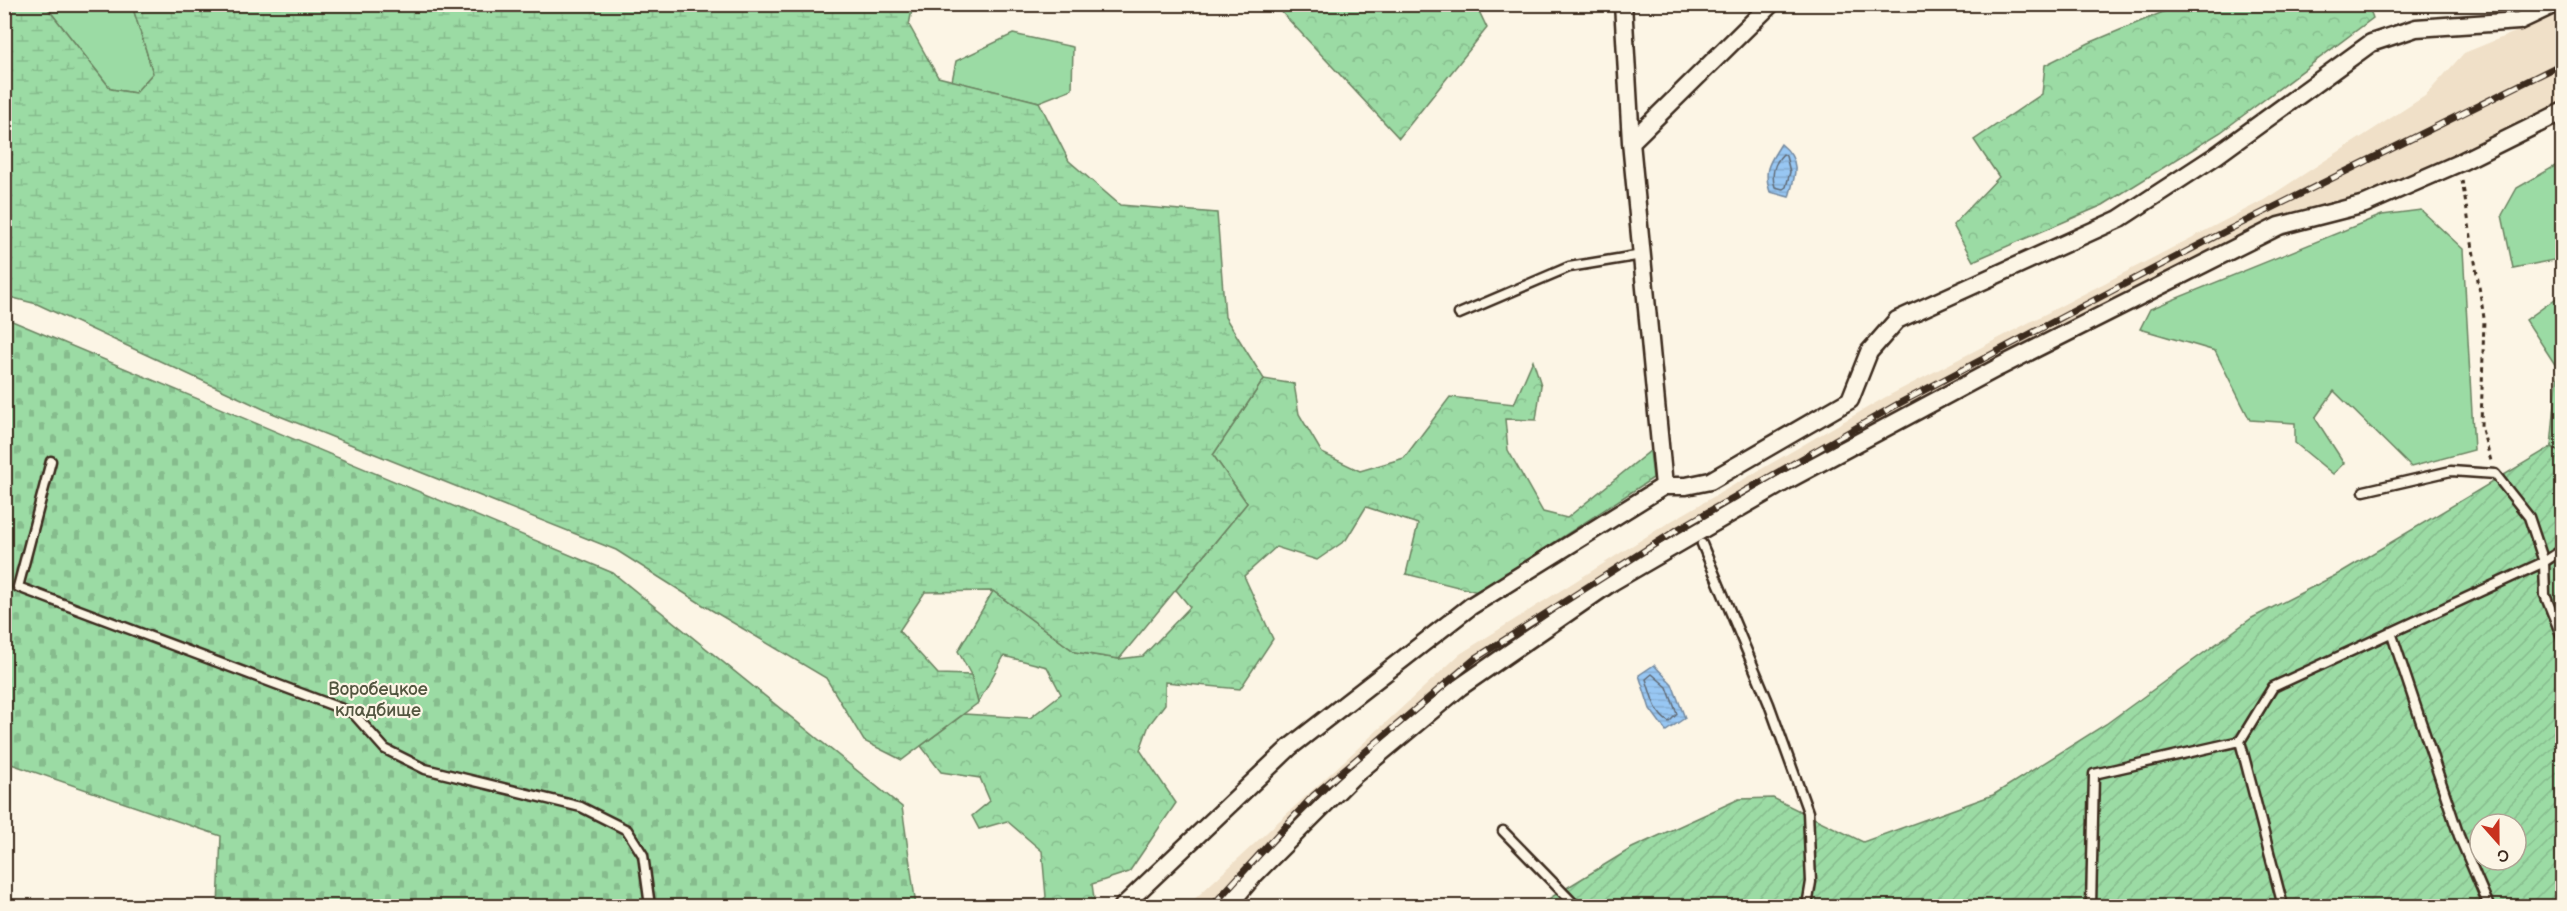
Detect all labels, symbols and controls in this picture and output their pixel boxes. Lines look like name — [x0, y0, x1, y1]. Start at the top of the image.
park label: Воробецкое кладбище — [328, 679, 428, 721]
north arrow — [2468, 812, 2528, 872]
text: С — [2494, 844, 2511, 865]

